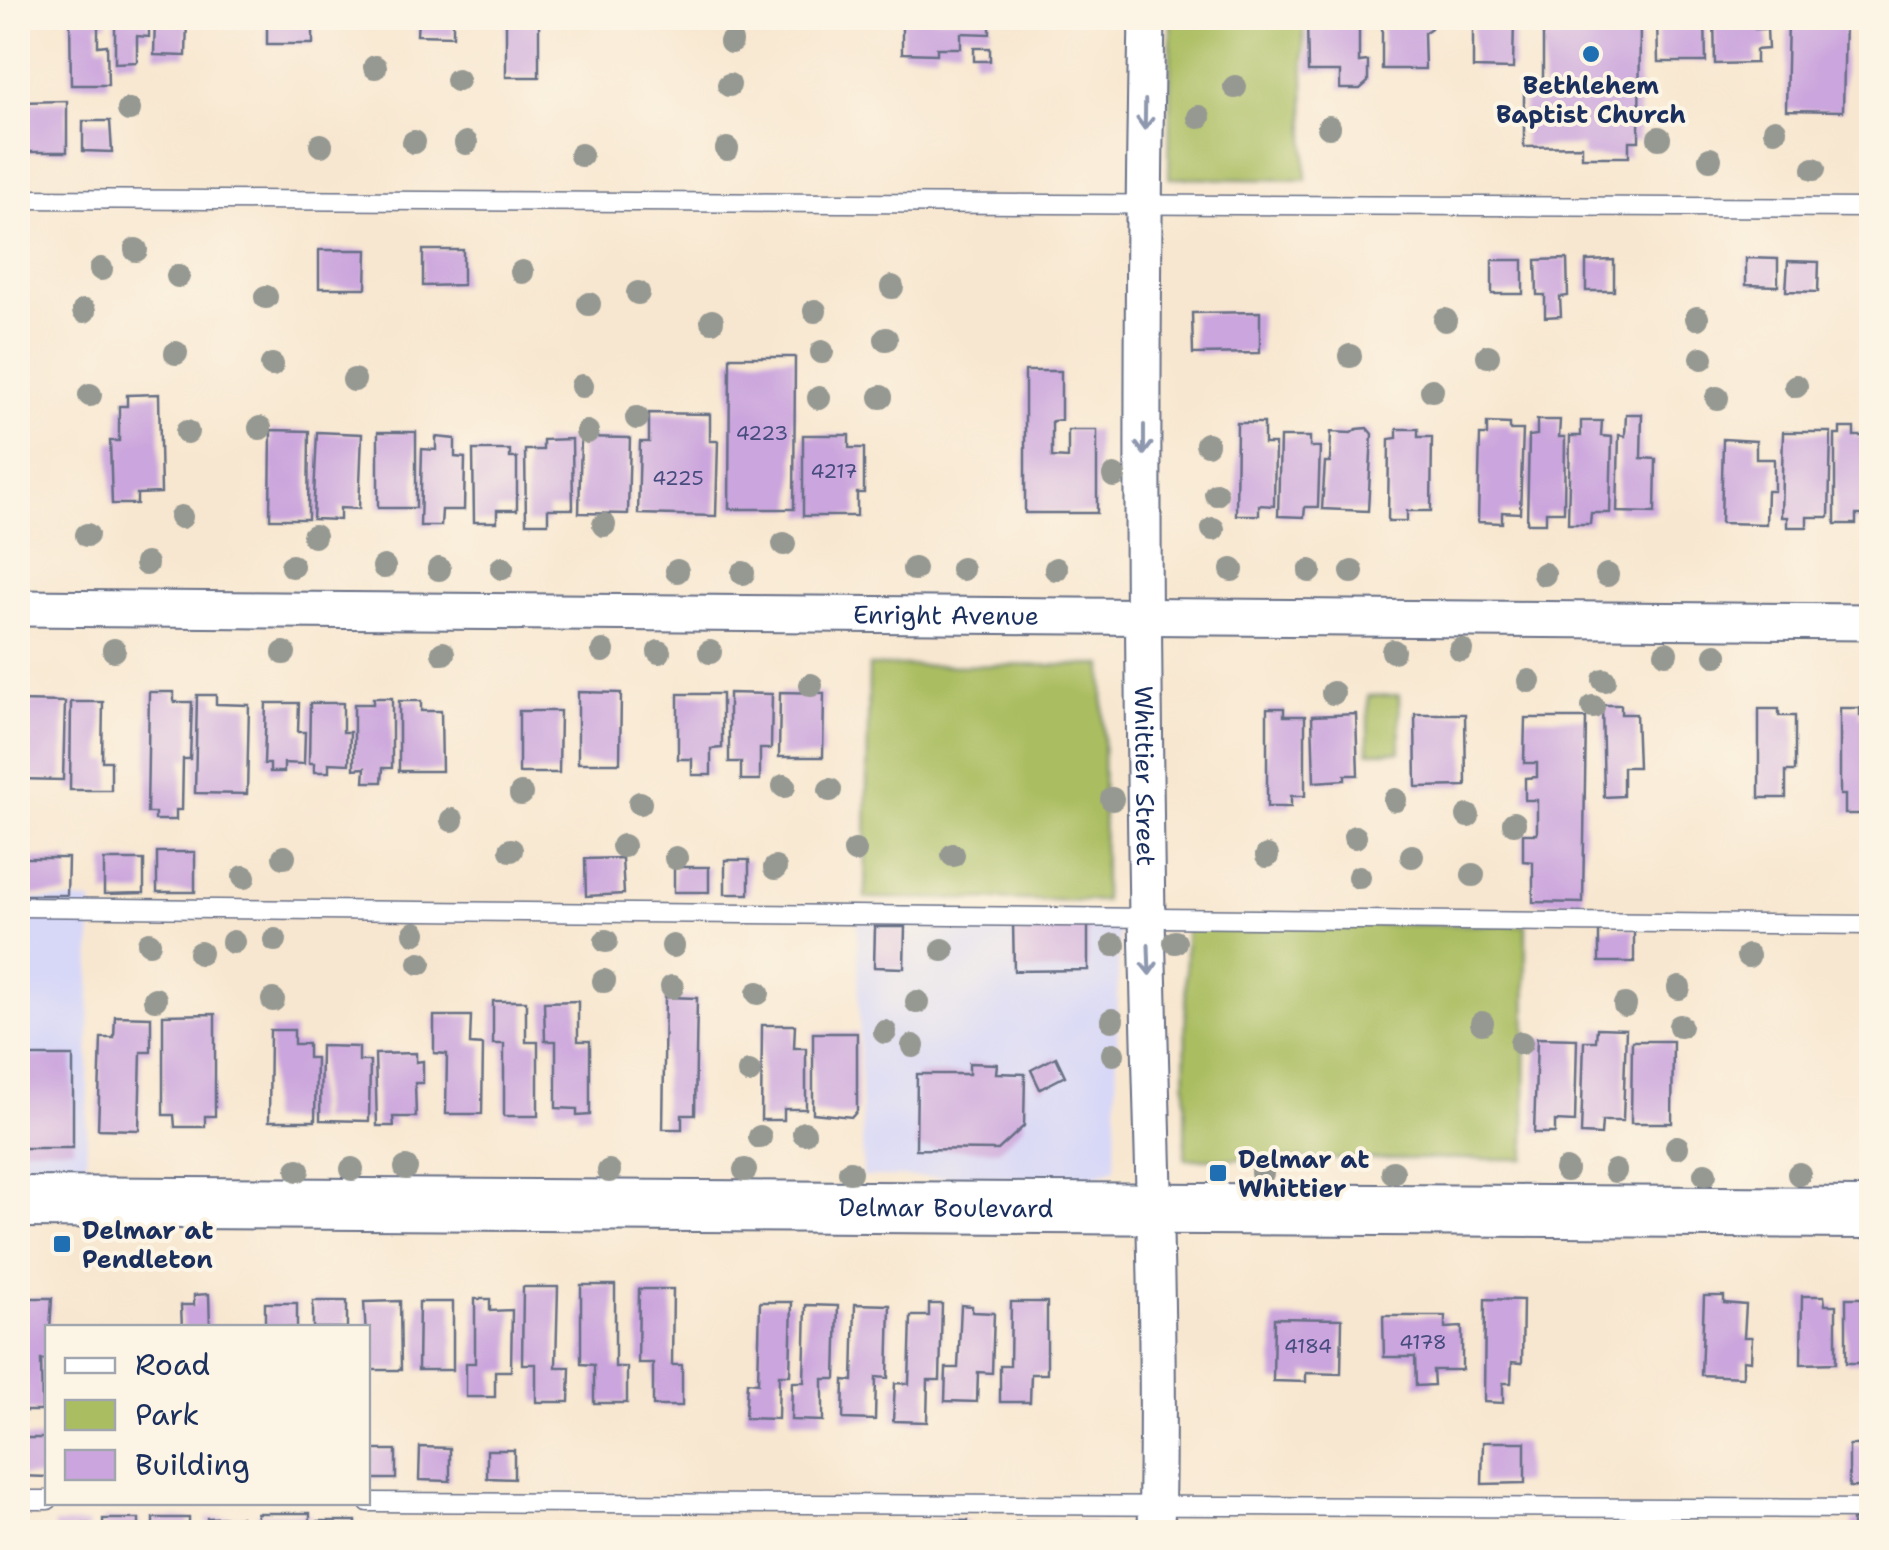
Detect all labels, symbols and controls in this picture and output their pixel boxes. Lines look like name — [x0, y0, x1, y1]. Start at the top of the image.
marker: Bethlehem Baptist Church — [1580, 43, 1602, 65]
place label: Bethlehem Baptist Church — [1496, 68, 1686, 131]
one-way arrow — [1136, 98, 1154, 130]
house number: 4223 — [736, 420, 788, 446]
one-way arrow — [1134, 422, 1154, 455]
house number: 4217 — [811, 458, 857, 484]
house number: 4225 — [652, 465, 704, 491]
street label: Enright Avenue — [853, 597, 1039, 633]
street label: Whittier Street — [1127, 685, 1163, 867]
one-way arrow — [1139, 943, 1158, 975]
place label: Delmar at Whittier — [1238, 1142, 1369, 1205]
marker: Delmar at Whittier — [1207, 1162, 1229, 1184]
street label: Delmar Boulevard — [838, 1190, 1054, 1225]
place label: Delmar at Pendleton — [82, 1213, 213, 1276]
marker: Delmar at Pendleton — [51, 1233, 73, 1255]
legend — [45, 1325, 370, 1505]
house number: 4178 — [1399, 1329, 1447, 1355]
house number: 4184 — [1284, 1333, 1332, 1359]
text: Road — [135, 1344, 210, 1385]
text: Park — [135, 1394, 199, 1435]
text: Building — [135, 1444, 250, 1485]

